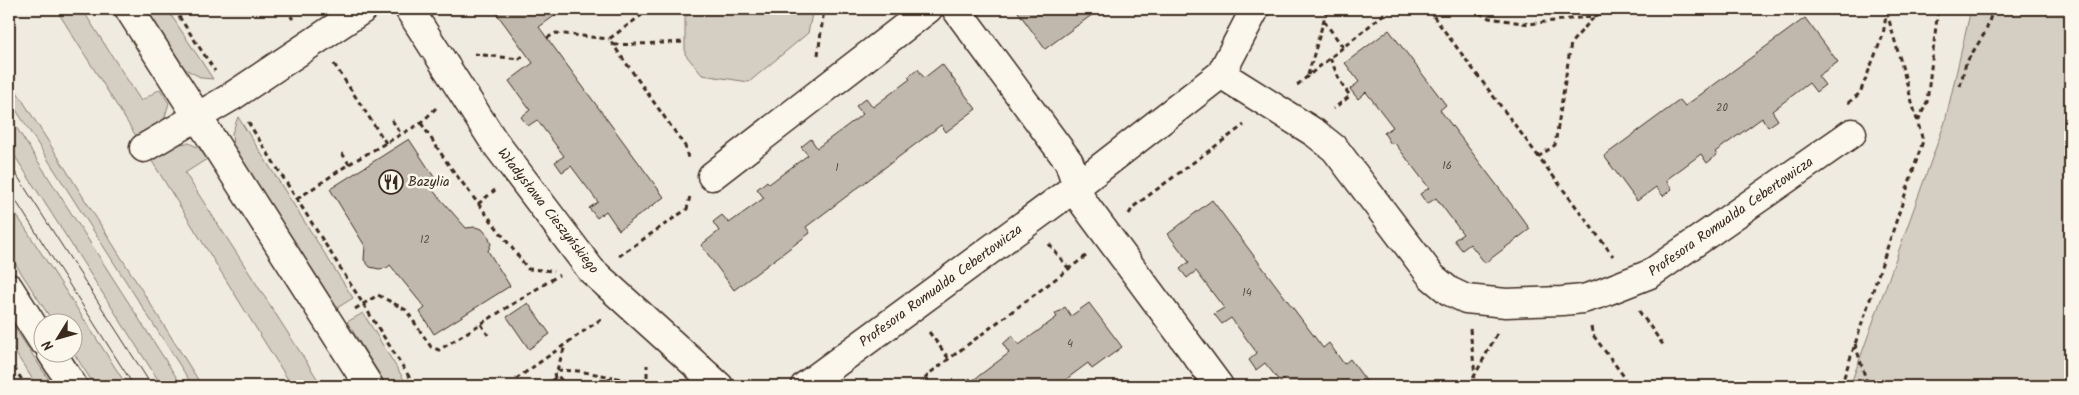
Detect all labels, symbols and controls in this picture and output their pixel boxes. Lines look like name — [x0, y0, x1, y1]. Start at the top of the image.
house number: 20 — [1716, 99, 1728, 117]
street label: Władysława Cieszyńskiego — [492, 143, 604, 279]
street label: Profesora Romualda Cebertowicza — [1644, 151, 1818, 283]
house number: 16 — [1442, 157, 1452, 175]
house number: 1 — [835, 159, 839, 177]
restaurant icon: Bazylia — [378, 169, 404, 195]
place label: Bazylia — [408, 171, 450, 193]
street label: Profesora Romualda Cebertowicza — [855, 219, 1027, 353]
house number: 12 — [420, 231, 430, 249]
house number: 14 — [1242, 284, 1252, 302]
north arrow — [32, 312, 82, 362]
text: N — [37, 335, 60, 355]
house number: 4 — [1067, 335, 1073, 353]

